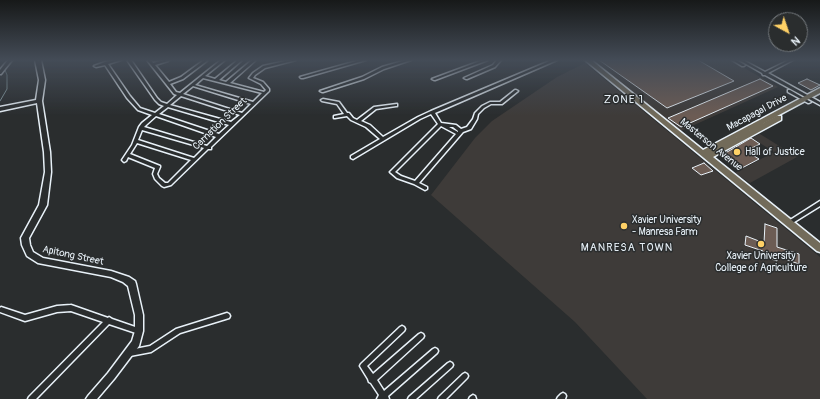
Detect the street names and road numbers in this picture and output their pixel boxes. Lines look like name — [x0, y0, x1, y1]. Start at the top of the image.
street label: Macapagal Drive — [725, 92, 789, 134]
street label: Carnation Street — [191, 95, 249, 153]
street label: Masterson Avenue — [677, 116, 745, 174]
street label: Apitong Street — [41, 244, 105, 268]

